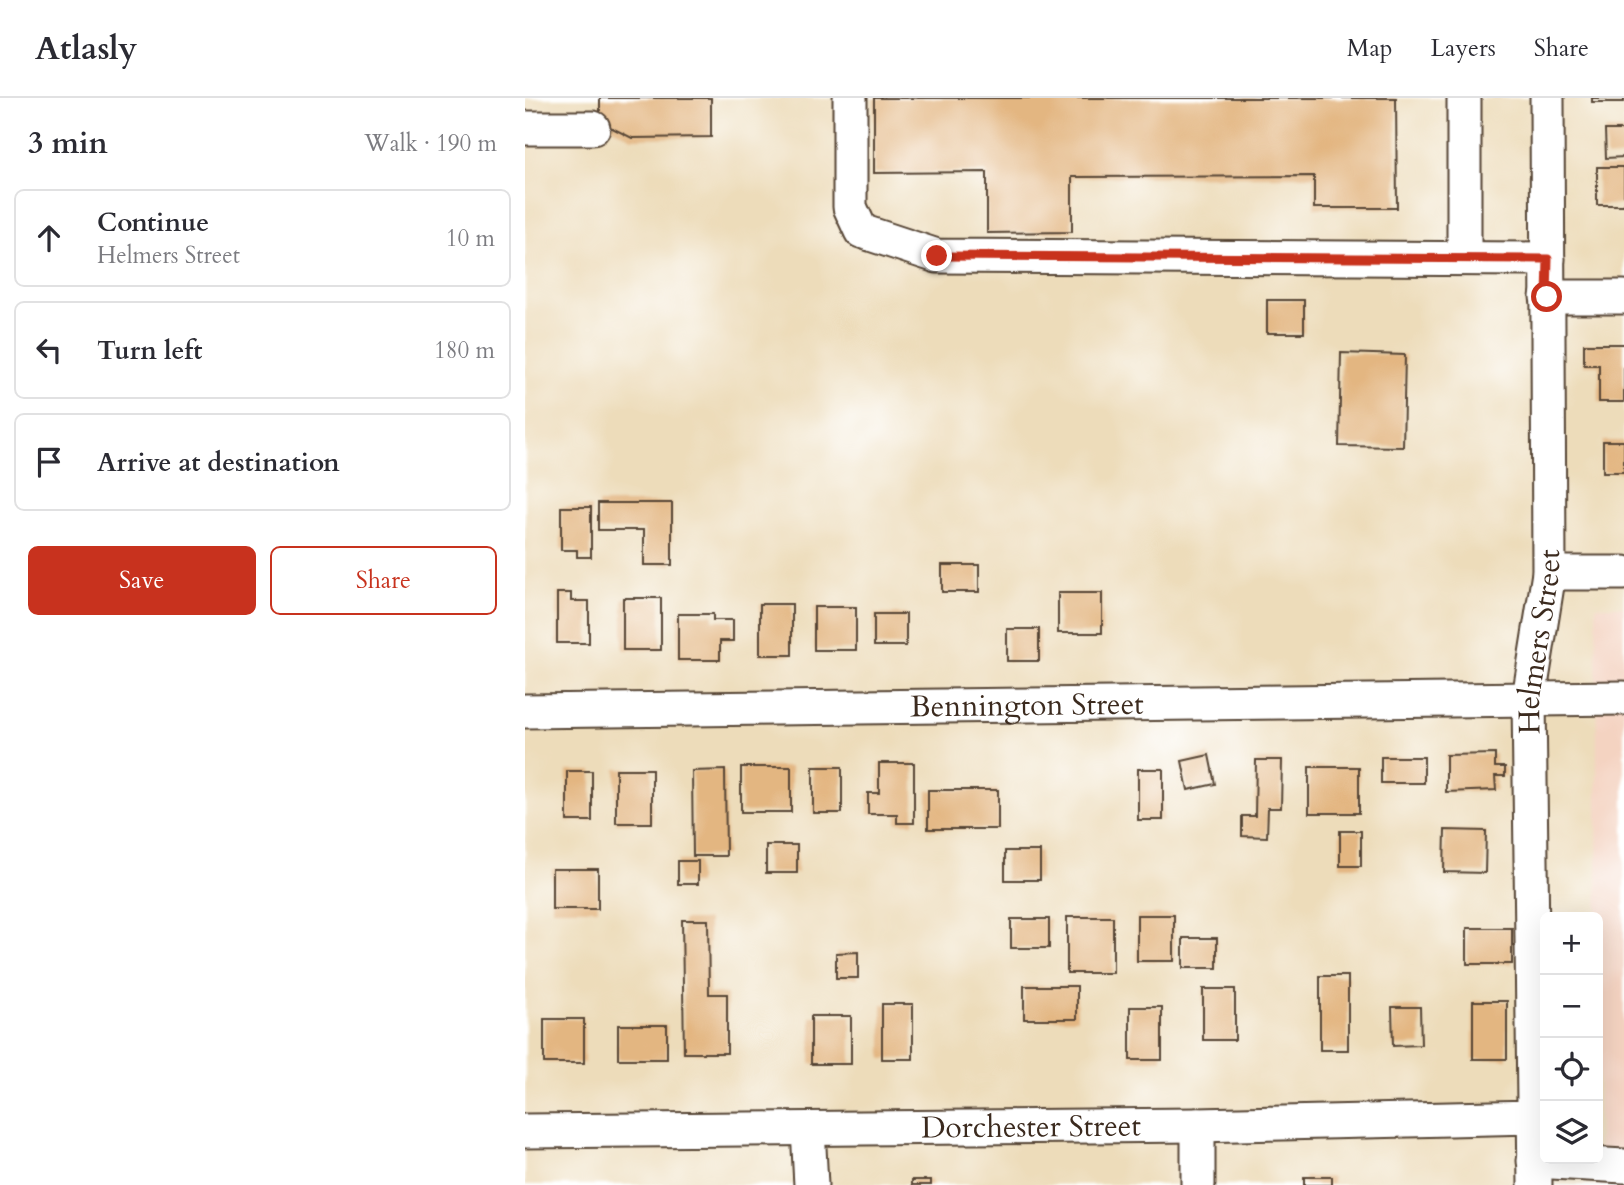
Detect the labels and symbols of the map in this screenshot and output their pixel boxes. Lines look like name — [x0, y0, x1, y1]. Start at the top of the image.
route end — [921, 240, 952, 271]
route start — [1531, 281, 1562, 312]
street label: Helmers Street — [1509, 549, 1570, 735]
street label: Bennington Street — [910, 684, 1144, 727]
street label: Dorchester Street — [921, 1106, 1142, 1148]

